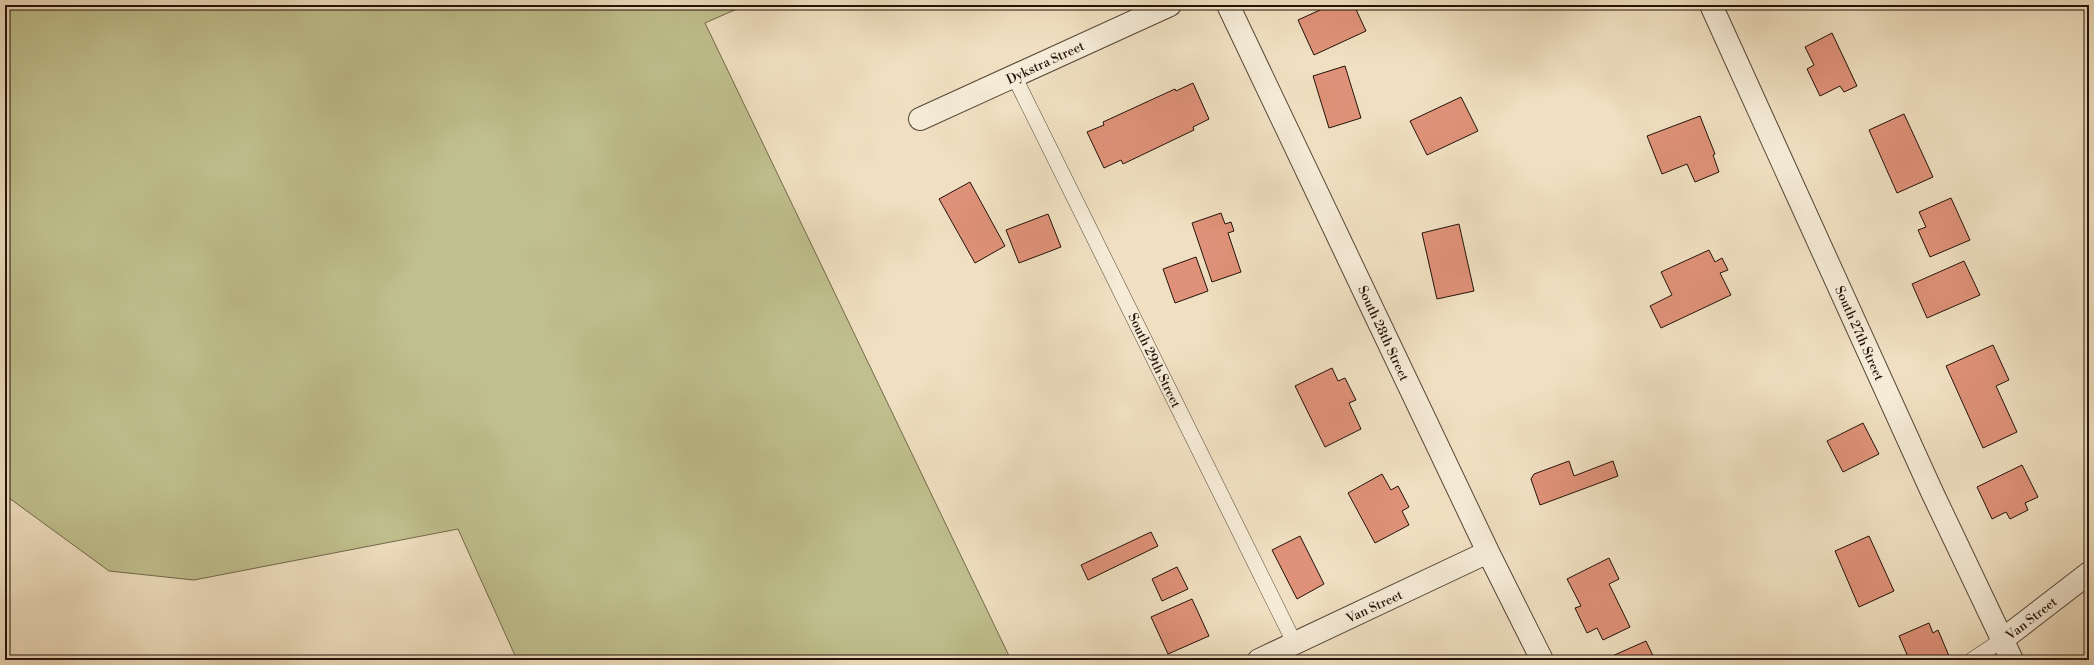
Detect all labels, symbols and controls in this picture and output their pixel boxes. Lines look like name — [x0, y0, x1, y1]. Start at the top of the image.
street label: Dykstra Street — [1004, 38, 1087, 88]
street label: South 28th Street — [1354, 283, 1412, 384]
street label: South 27th Street — [1831, 284, 1887, 384]
street label: South 29th Street — [1124, 311, 1184, 411]
street label: Van Street — [1343, 587, 1406, 627]
street label: Van Street — [2002, 594, 2061, 644]

